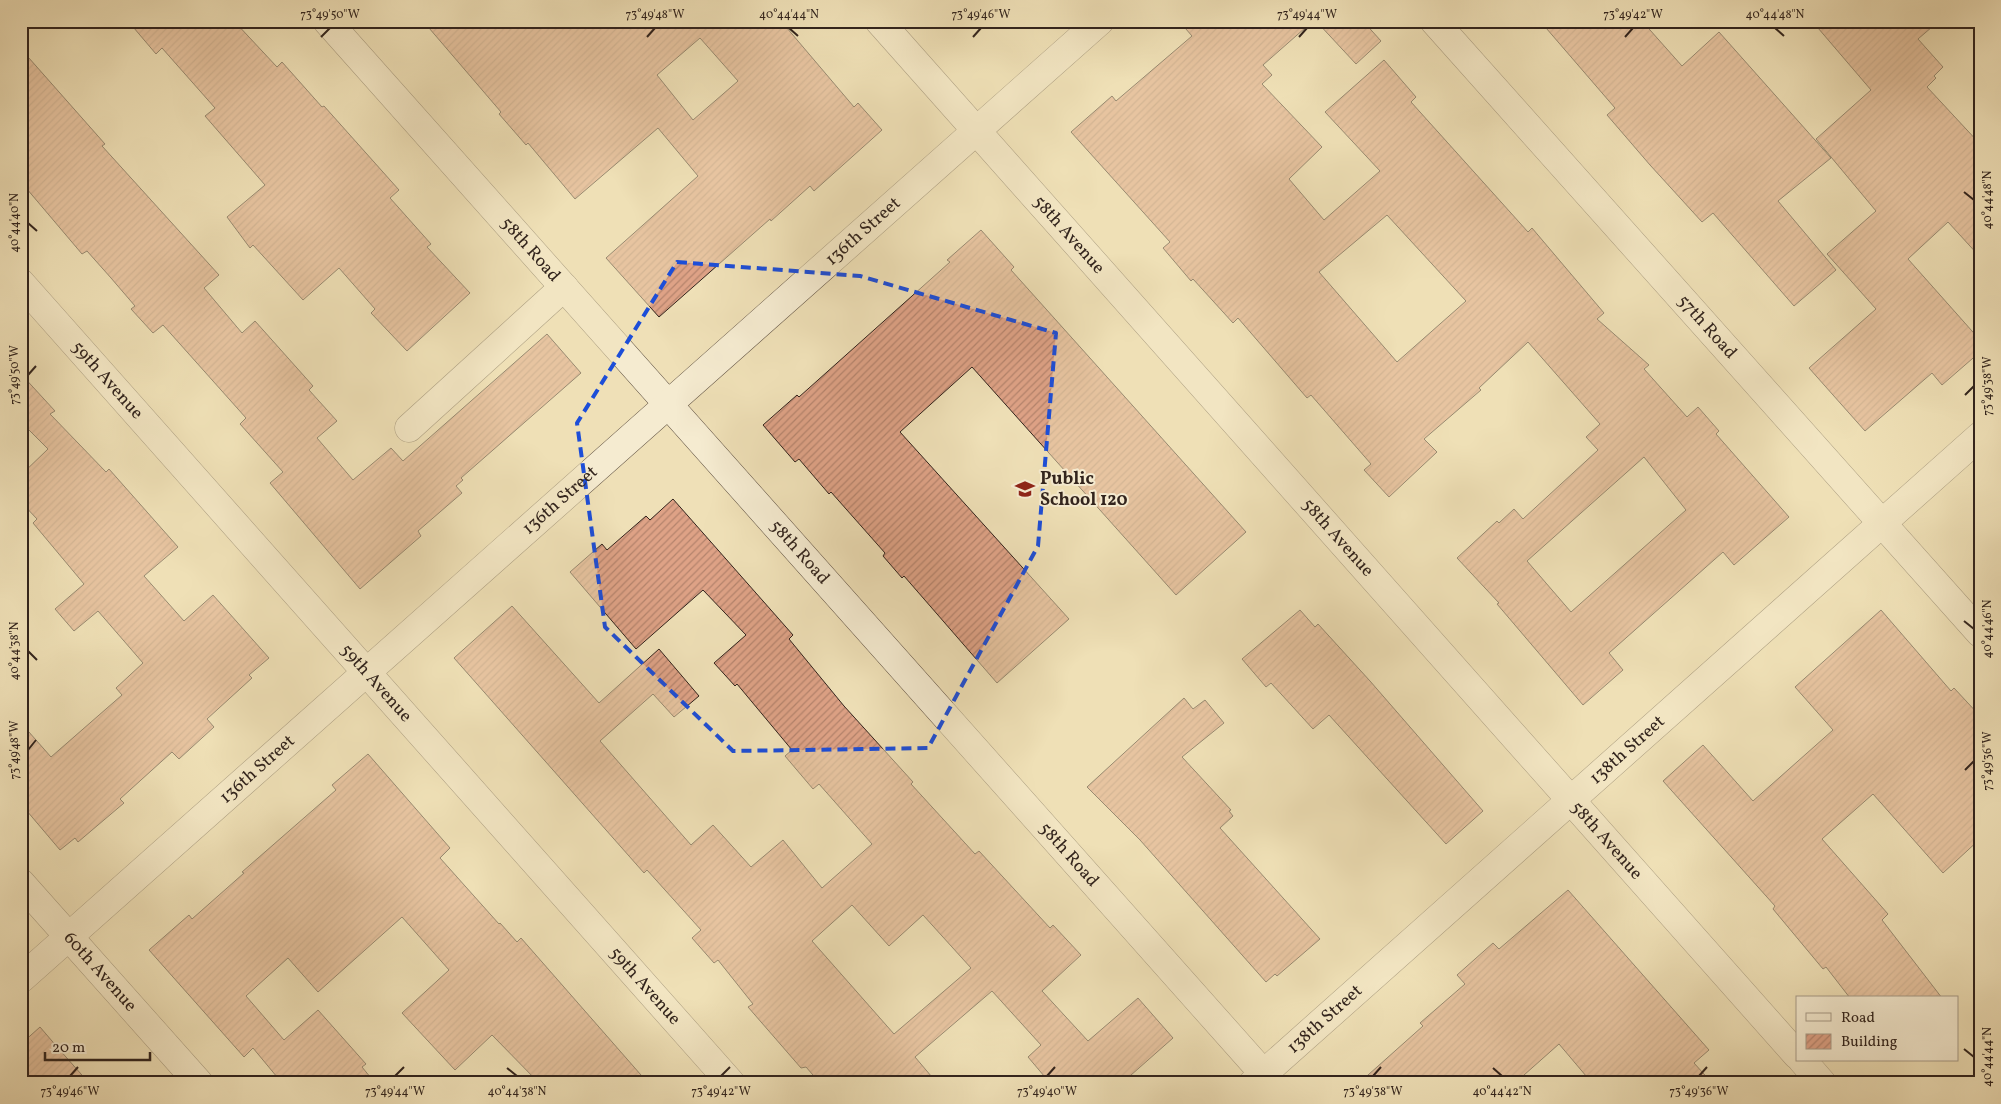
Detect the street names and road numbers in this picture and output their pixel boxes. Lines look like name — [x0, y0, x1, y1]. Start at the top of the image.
street label: 58th Avenue — [1027, 190, 1111, 280]
street label: 136th Street — [820, 191, 906, 272]
street label: 58th Road — [495, 212, 566, 287]
street label: 57th Road — [1671, 289, 1742, 365]
street label: 59th Avenue — [66, 336, 149, 425]
street label: 136th Street — [517, 460, 603, 541]
street label: 58th Avenue — [1296, 493, 1379, 582]
street label: 58th Road — [764, 514, 835, 590]
street label: 59th Avenue — [334, 638, 418, 728]
street label: 138th Street — [1584, 710, 1670, 790]
street label: 136th Street — [214, 729, 300, 809]
street label: 58th Avenue — [1565, 796, 1648, 885]
street label: 58th Road — [1033, 817, 1105, 893]
street label: 60th Avenue — [58, 926, 143, 1017]
street label: 59th Avenue — [603, 941, 687, 1031]
street label: 138th Street — [1282, 979, 1368, 1060]

